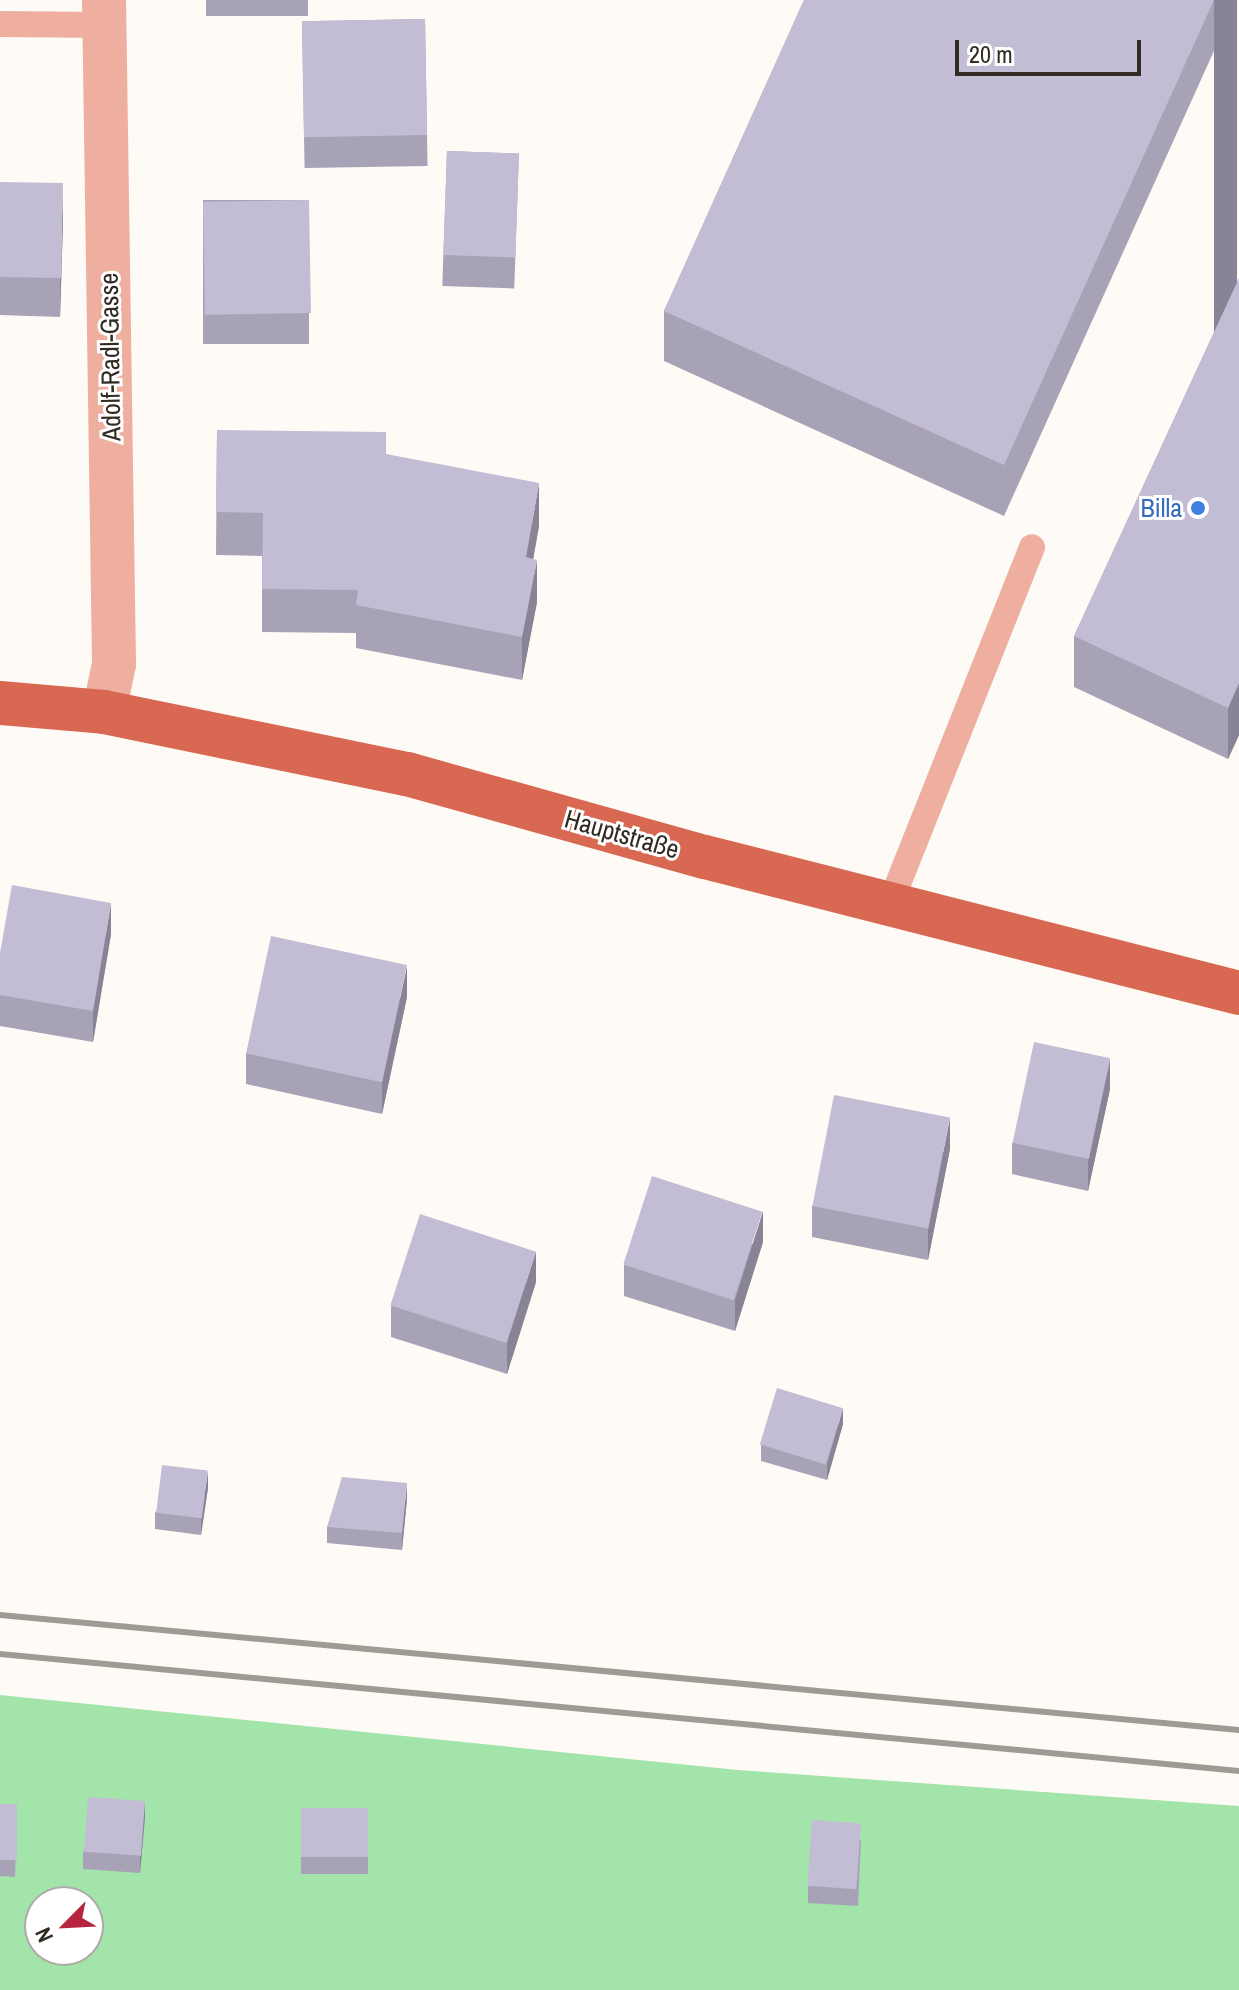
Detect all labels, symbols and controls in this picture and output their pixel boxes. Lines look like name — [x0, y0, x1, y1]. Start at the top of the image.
scale bar — [959, 24, 1145, 74]
text: 20 m — [969, 38, 1013, 70]
street label: Adolf-Radl-Gasse — [93, 273, 127, 441]
place label: Billa — [1141, 492, 1182, 524]
marker: Billa — [1189, 499, 1207, 517]
street label: Hauptstraße — [561, 803, 683, 865]
north arrow — [24, 1886, 104, 1966]
text: N — [28, 1923, 60, 1947]

